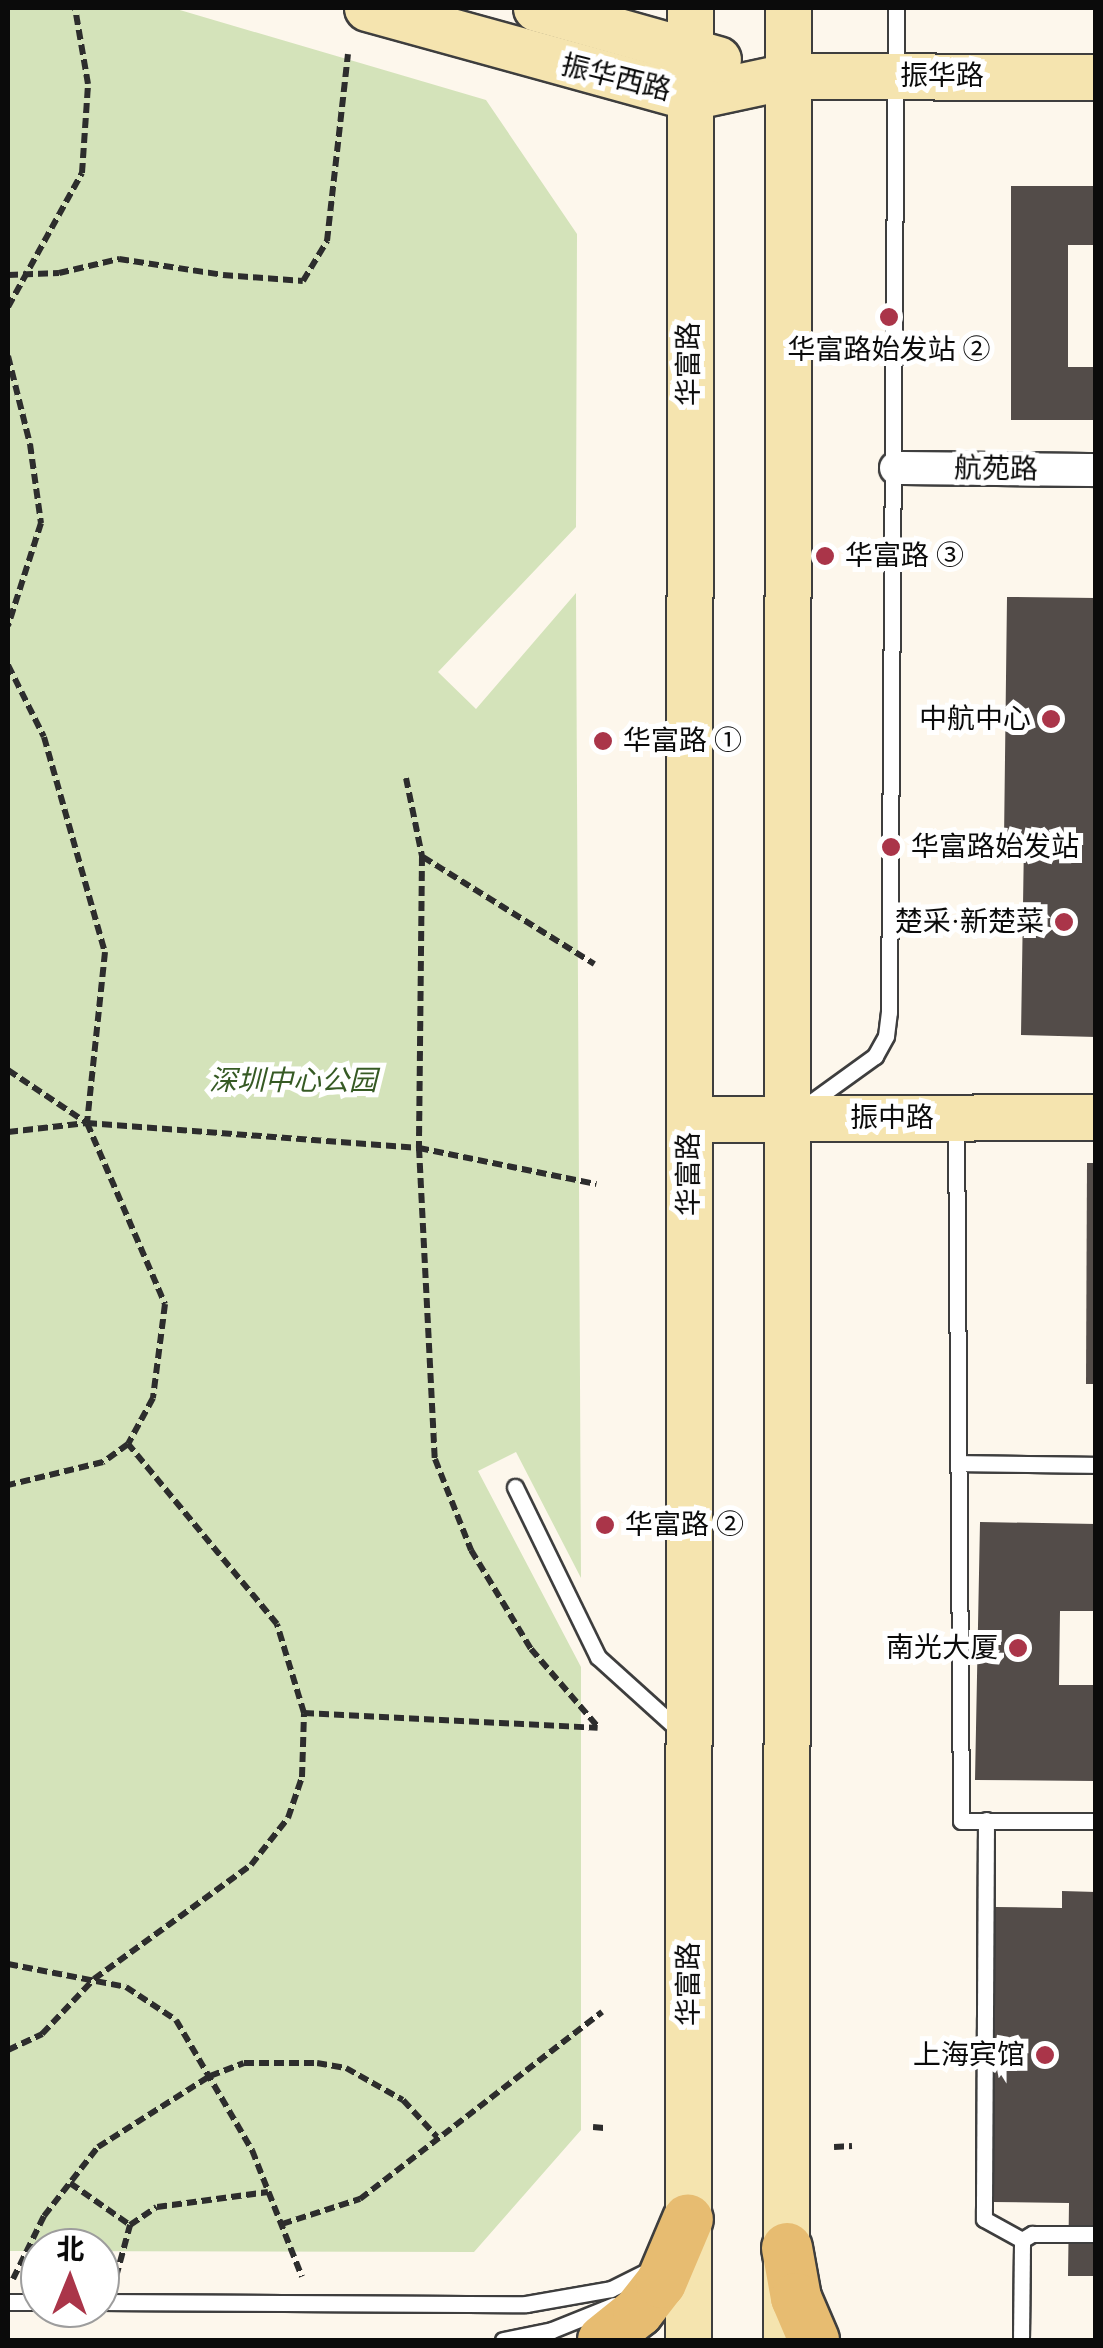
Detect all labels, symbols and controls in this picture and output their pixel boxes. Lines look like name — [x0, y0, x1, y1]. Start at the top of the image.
street label: 振华西路 — [558, 48, 674, 108]
street label: 振华路 — [900, 59, 984, 93]
marker: 华富路始发站 ② — [878, 306, 900, 328]
street label: 华富路 — [672, 322, 706, 406]
place label: 华富路始发站 ② — [788, 333, 990, 367]
street label: 航苑路 — [954, 451, 1038, 487]
place label: 华富路 ③ — [845, 539, 964, 573]
marker: 华富路 ③ — [814, 545, 836, 567]
place label: 中航中心 — [919, 702, 1031, 736]
marker: 中航中心 — [1040, 708, 1062, 730]
place label: 华富路 ① — [623, 724, 742, 758]
marker: 华富路 ① — [592, 730, 614, 752]
place label: 华富路始发站 — [911, 830, 1079, 864]
marker: 华富路始发站 — [880, 836, 902, 858]
place label: 楚采·新楚菜 — [895, 905, 1044, 939]
marker: 楚采·新楚菜 — [1053, 911, 1075, 933]
park label: 深圳中心公园 — [209, 1064, 377, 1098]
street label: 振中路 — [850, 1101, 934, 1135]
street label: 华富路 — [672, 1132, 706, 1216]
place label: 华富路 ② — [625, 1508, 744, 1542]
marker: 华富路 ② — [594, 1514, 616, 1536]
place label: 南光大厦 — [886, 1631, 998, 1665]
marker: 南光大厦 — [1007, 1637, 1029, 1659]
street label: 华富路 — [672, 1942, 706, 2026]
place label: 上海宾馆 — [913, 2038, 1025, 2072]
marker: 上海宾馆 — [1034, 2044, 1056, 2066]
north arrow — [20, 2228, 120, 2328]
text: 北 — [56, 2234, 85, 2265]

